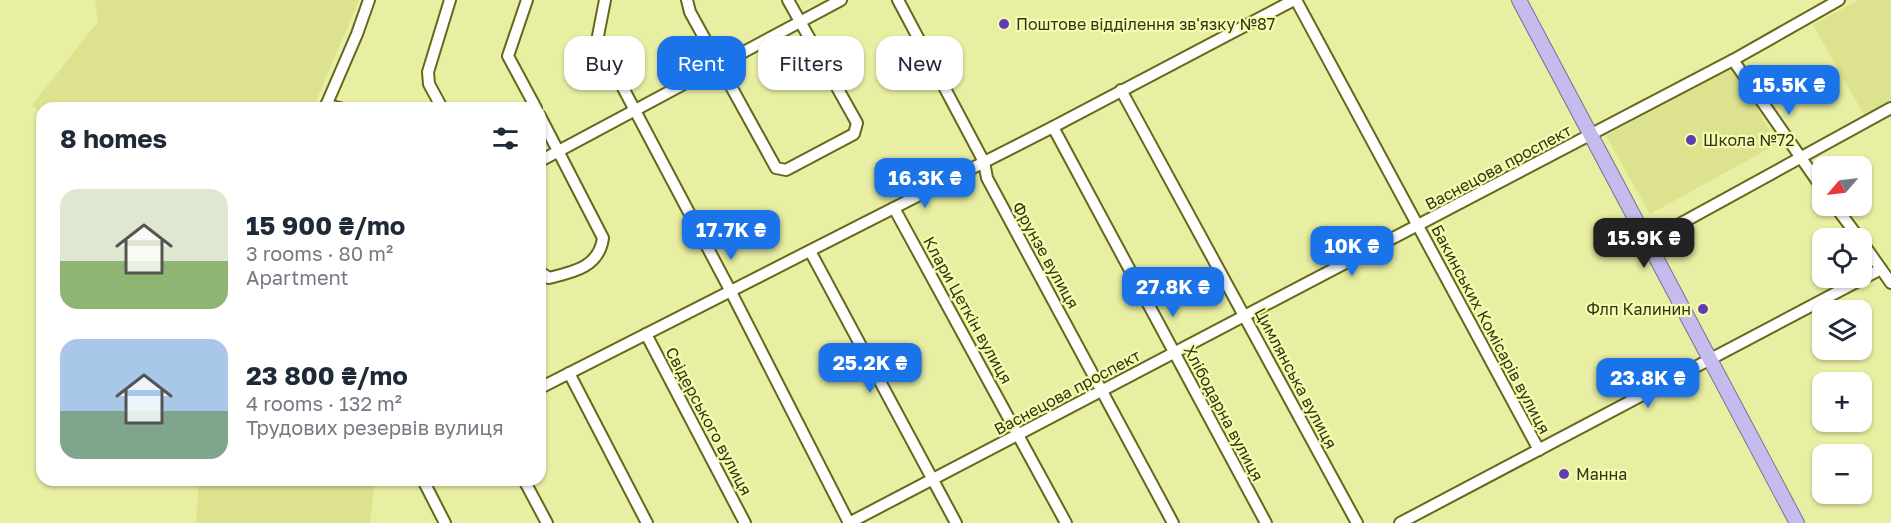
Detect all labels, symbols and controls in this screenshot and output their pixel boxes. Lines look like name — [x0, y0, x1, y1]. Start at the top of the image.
place label: Поштове відділення зв'язку №87 — [1016, 14, 1275, 34]
marker: Поштове відділення зв'язку №87 — [997, 17, 1011, 31]
chip: Buy — [564, 36, 645, 90]
chip: Rent — [657, 36, 746, 90]
chip: Filters — [758, 36, 864, 90]
chip: New — [876, 36, 963, 90]
pin: 15.5K ₴ — [1734, 65, 1844, 116]
text: 15.5K ₴ — [1753, 72, 1825, 96]
street label: Васнецова проспект — [1421, 120, 1575, 214]
icon: filters — [489, 122, 522, 155]
text: 8 homes — [60, 123, 167, 154]
place label: Школа №72 — [1703, 130, 1795, 150]
marker: Школа №72 — [1684, 133, 1698, 147]
north arrow — [1812, 156, 1872, 216]
map controls — [1812, 156, 1872, 504]
pin: 16.3K ₴ — [870, 158, 980, 209]
text: 16.3K ₴ — [888, 165, 962, 189]
street label: Фрунзе вулиця — [1008, 198, 1084, 312]
text: 15 900 ₴/mo — [246, 210, 405, 241]
pin: 17.7K ₴ — [676, 210, 786, 261]
icon: home — [108, 213, 180, 285]
text: 17.7K ₴ — [696, 217, 766, 241]
pin: 15.9K ₴ — [1589, 218, 1699, 269]
street label: Бакинських Комісарів вулиця — [1427, 221, 1555, 437]
text: 15.9K ₴ — [1607, 225, 1681, 249]
pin: 10K ₴ — [1310, 226, 1394, 277]
button: locate — [1812, 228, 1872, 288]
street label: Клари Цеткін вулиця — [919, 233, 1017, 387]
text: 10K ₴ — [1325, 233, 1380, 257]
text: 3 rooms · 80 m² — [246, 241, 393, 265]
text: Apartment — [246, 265, 349, 289]
pin: 27.8K ₴ — [1118, 267, 1228, 318]
text: 27.8K ₴ — [1136, 274, 1210, 298]
place label: Флп Калинин — [1586, 299, 1691, 319]
button: layers — [1812, 300, 1872, 360]
marker: Флп Калинин — [1696, 302, 1710, 316]
street label: Цимлянська вулиця — [1250, 304, 1342, 452]
street label: Хлібодарна вулиця — [1180, 342, 1268, 484]
street label: Свідерського вулиця — [661, 343, 757, 499]
pin: 25.2K ₴ — [815, 343, 925, 394]
street label: Васнецова проспект — [990, 345, 1144, 439]
text: 25.2K ₴ — [833, 350, 907, 374]
pin: 23.8K ₴ — [1593, 358, 1703, 409]
text: 23 800 ₴/mo — [246, 360, 408, 391]
icon: home — [108, 363, 180, 435]
text: 23.8K ₴ — [1610, 365, 1686, 389]
button: + — [1812, 372, 1872, 432]
text: 4 rooms · 132 m² — [246, 391, 402, 415]
text: Трудових резервів вулиця — [246, 415, 504, 439]
button: − — [1812, 444, 1872, 504]
place label: Манна — [1576, 464, 1627, 484]
marker: Манна — [1557, 467, 1571, 481]

